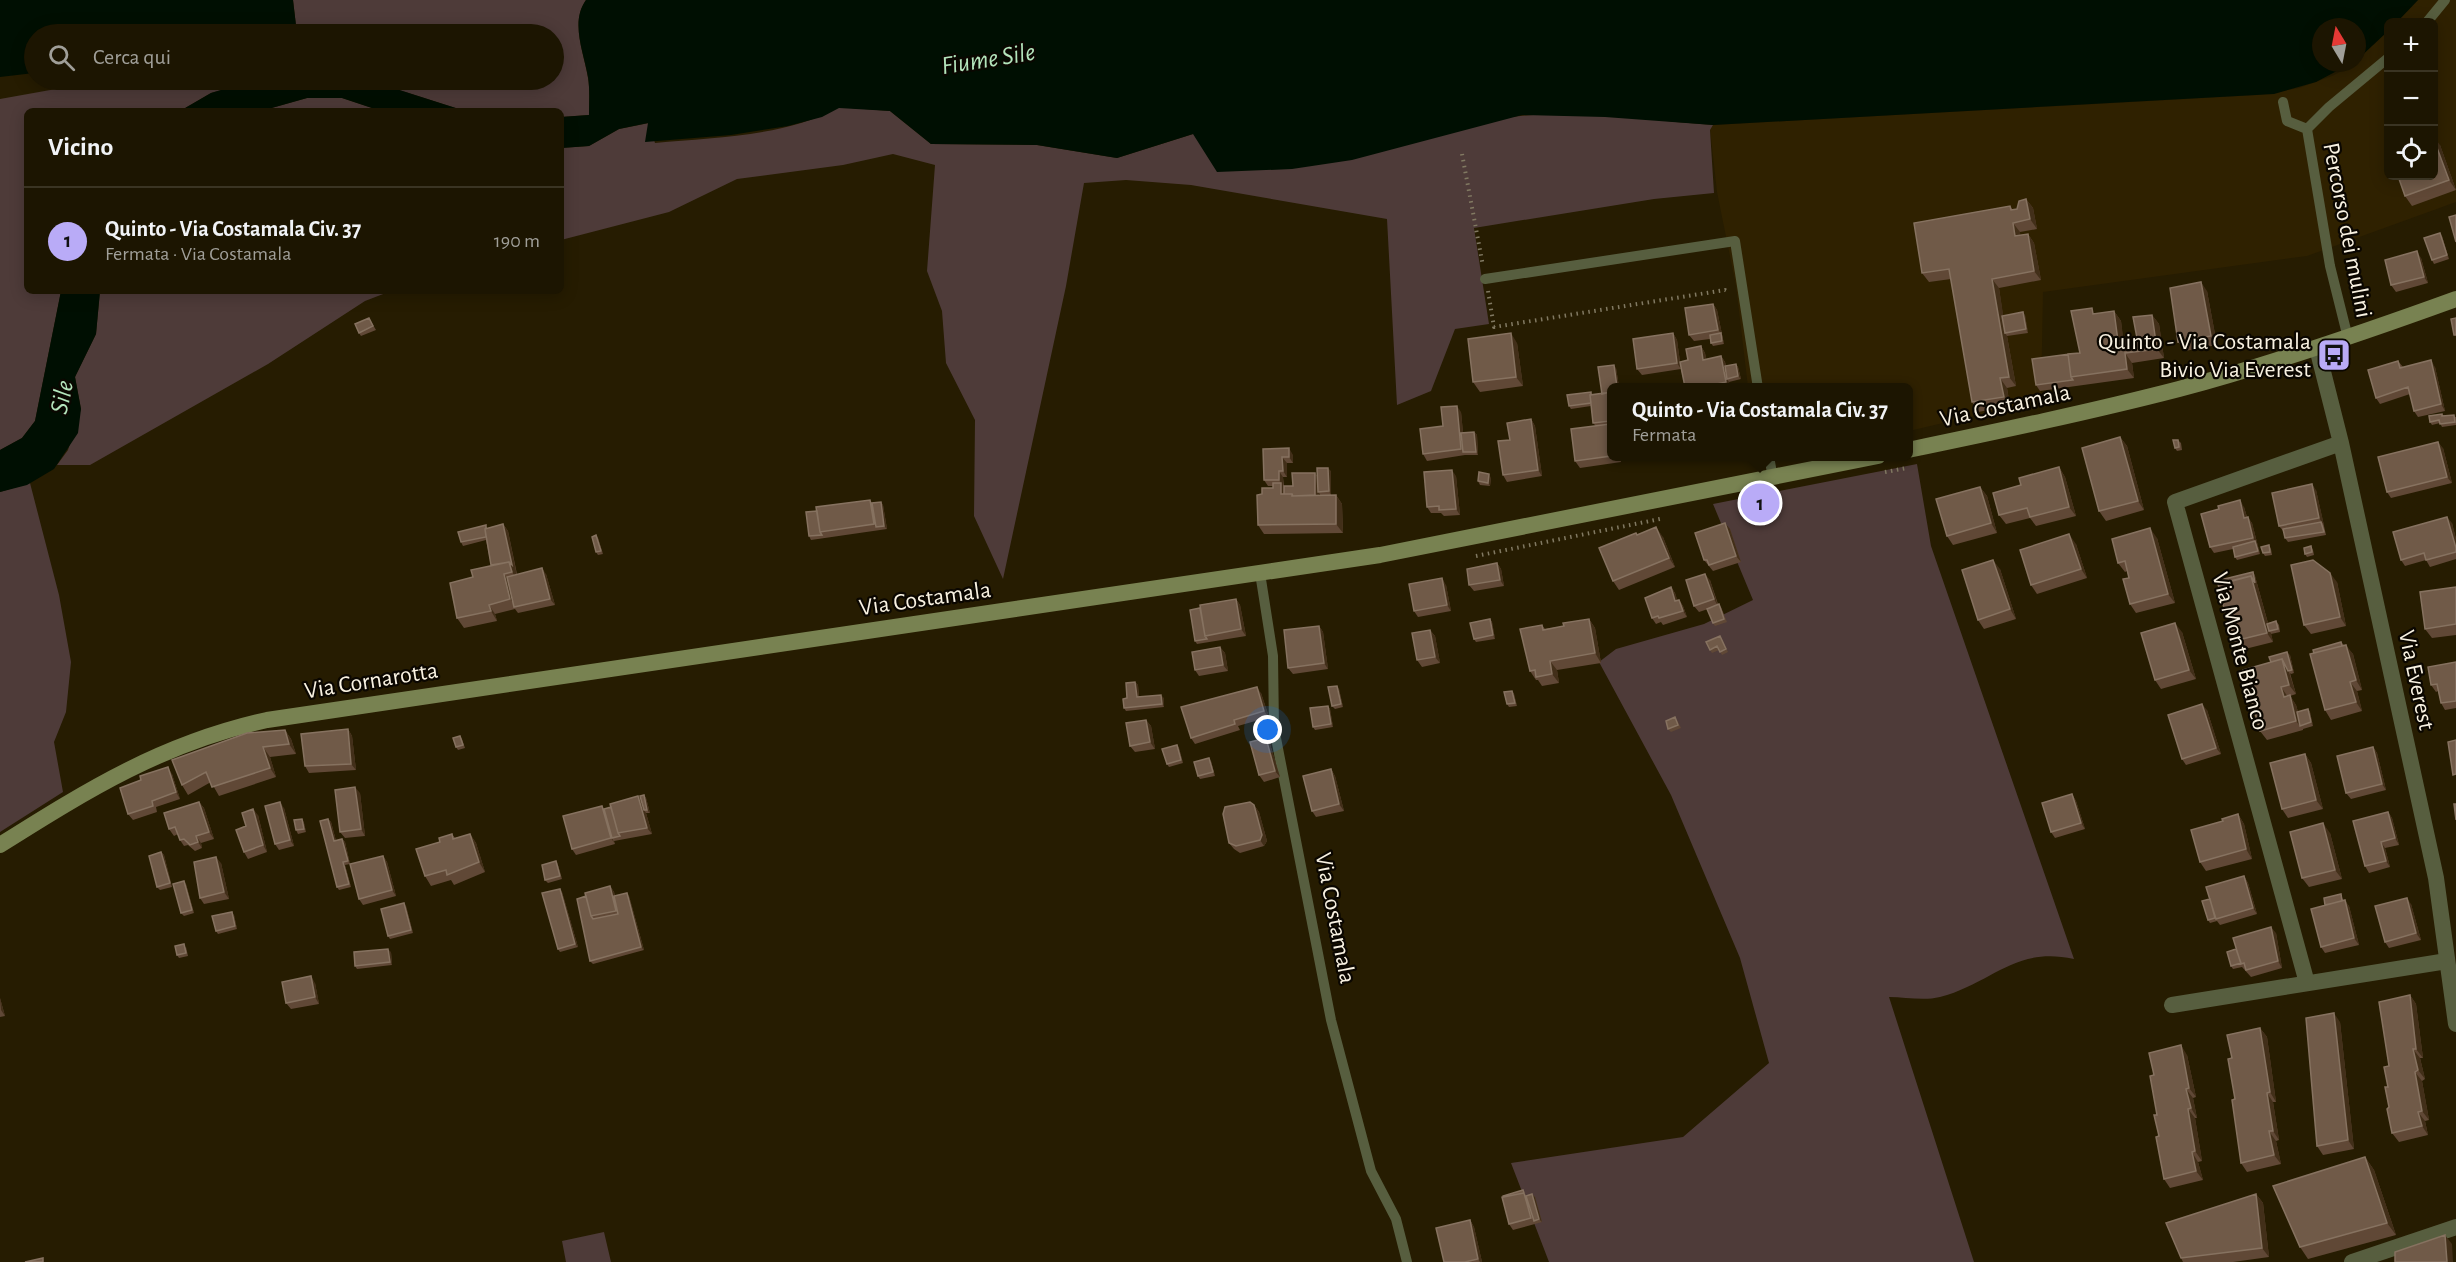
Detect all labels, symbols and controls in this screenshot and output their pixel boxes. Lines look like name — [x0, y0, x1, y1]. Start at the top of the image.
north arrow — [2312, 18, 2366, 72]
map controls — [2384, 18, 2438, 180]
button: + — [2384, 18, 2438, 72]
search box — [24, 24, 564, 90]
water label: Fiume Sile — [939, 39, 1037, 79]
icon: search — [45, 41, 78, 74]
text: Cerca qui — [93, 46, 171, 68]
button: − — [2384, 72, 2438, 126]
button: locate — [2384, 126, 2438, 180]
text: Vicino — [48, 134, 113, 160]
street label: Percorso dei mulini — [2318, 141, 2376, 320]
text: Quinto - Via Costamala Civ. 37 — [105, 218, 361, 240]
text: 1 — [64, 231, 71, 251]
text: 190 m — [494, 231, 540, 251]
text: Fermata · Via Costamala — [105, 244, 291, 264]
place label: Quinto - Via Costamala Bivio Via Everest — [2098, 330, 2311, 382]
bus stop icon: Quinto - Via Costamala Bivio Via Everest — [2316, 337, 2352, 373]
water label: Sile — [46, 378, 78, 416]
street label: Via Costamala — [1938, 380, 2073, 432]
popup — [1607, 383, 1913, 461]
text: Quinto - Via Costamala Civ. 37 — [1632, 399, 1888, 421]
text: Fermata — [1632, 425, 1696, 445]
pin: 1 — [1740, 480, 1780, 526]
street label: Via Monte Bianco — [2207, 570, 2273, 733]
street label: Via Costamala — [858, 578, 993, 620]
street label: Via Everest — [2394, 628, 2438, 733]
street label: Via Cornarotta — [303, 659, 440, 703]
your location — [1253, 715, 1282, 744]
street label: Via Costamala — [1311, 851, 1359, 986]

